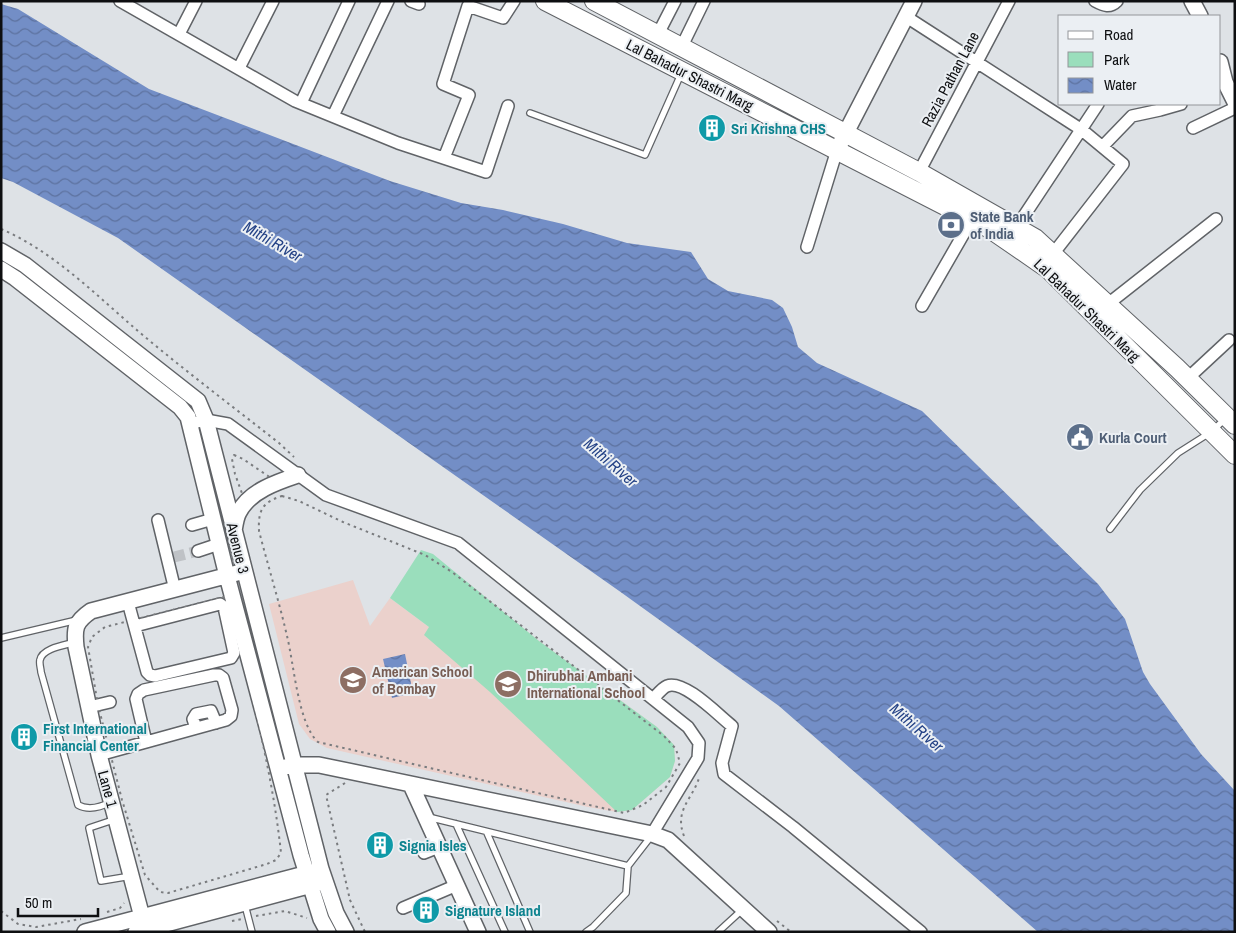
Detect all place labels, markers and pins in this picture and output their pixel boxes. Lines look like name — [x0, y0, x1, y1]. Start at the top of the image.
building icon: Sri Krishna CHS — [697, 113, 727, 143]
place label: Sri Krishna CHS — [731, 118, 826, 139]
place label: State Bank of India — [970, 206, 1034, 244]
bank icon: State Bank of India — [936, 210, 966, 240]
public building icon: Kurla Court — [1065, 422, 1095, 452]
place label: Kurla Court — [1099, 427, 1167, 448]
place label: American School of Bombay — [372, 661, 473, 699]
school or university icon: American School of Bombay — [338, 665, 368, 695]
place label: Dhirubhai Ambani International School — [527, 665, 645, 703]
school or university icon: Dhirubhai Ambani International School — [493, 669, 523, 699]
place label: First International Financial Center — [43, 718, 147, 756]
building icon: First International Financial Center — [9, 722, 39, 752]
building icon: Signia Isles — [365, 830, 395, 860]
place label: Signia Isles — [399, 835, 467, 856]
building icon: Signature Island — [411, 895, 441, 925]
place label: Signature Island — [445, 900, 541, 921]

